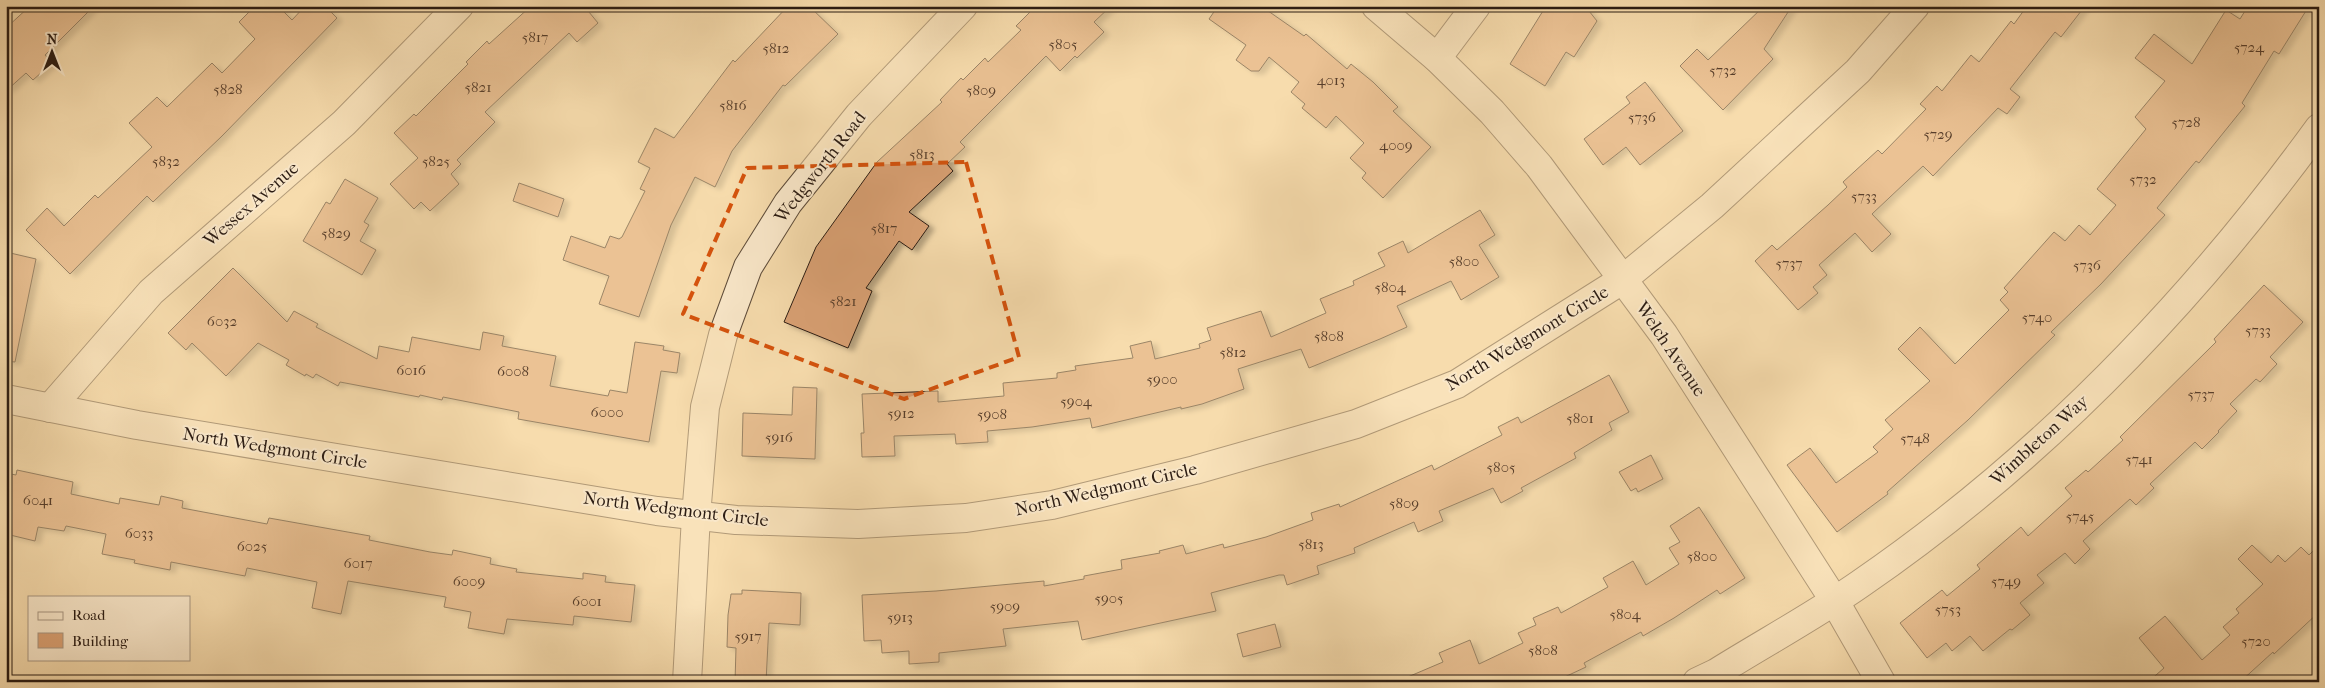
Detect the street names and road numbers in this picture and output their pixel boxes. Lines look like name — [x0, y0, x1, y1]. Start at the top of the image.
street label: Wedgworth Road — [770, 107, 870, 228]
street label: Wessex Avenue — [199, 157, 303, 252]
street label: North Wedgmont Circle — [1442, 281, 1613, 395]
street label: Welch Avenue — [1631, 297, 1710, 401]
street label: Wimbleton Way — [1985, 390, 2094, 491]
street label: North Wedgmont Circle — [181, 424, 369, 473]
street label: North Wedgmont Circle — [1013, 458, 1199, 521]
street label: North Wedgmont Circle — [582, 488, 770, 531]

